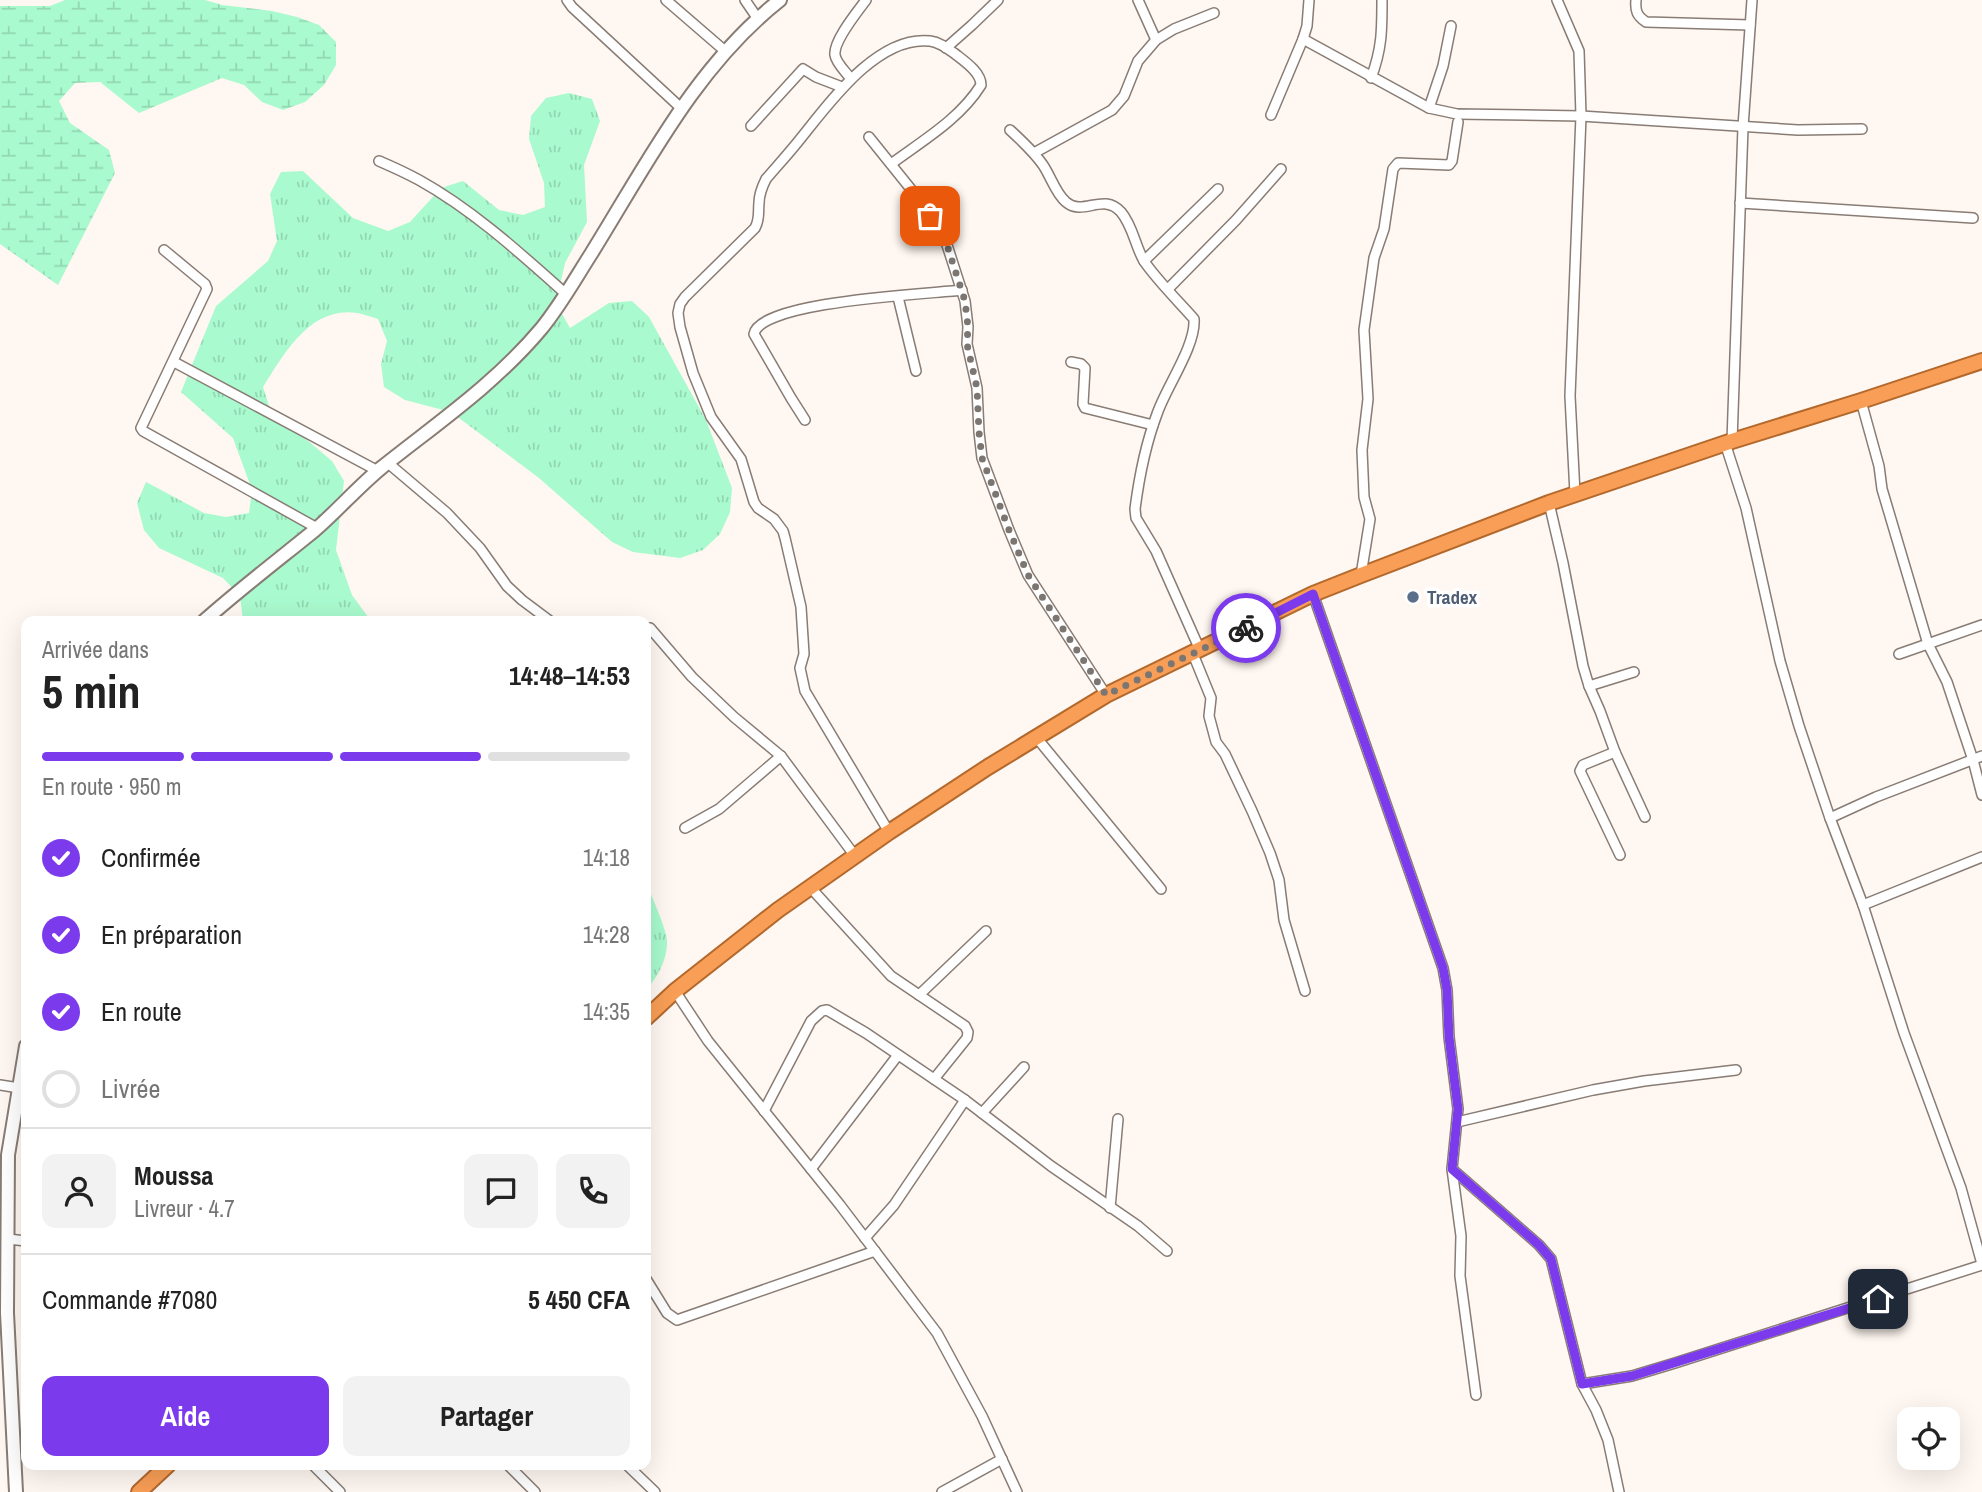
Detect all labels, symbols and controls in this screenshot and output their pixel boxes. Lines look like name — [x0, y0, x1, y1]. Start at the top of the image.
pin — [900, 186, 960, 246]
icon: bag — [911, 197, 949, 235]
place label: Tradex — [1427, 584, 1478, 610]
marker: Tradex — [1405, 589, 1421, 605]
courier — [1211, 593, 1281, 663]
icon: bike — [1227, 609, 1265, 647]
text: Arrivée dans — [42, 634, 149, 665]
text: 14:48–14:53 — [509, 658, 630, 693]
text: 5 min — [42, 660, 141, 722]
text: En route · 950 m — [42, 771, 181, 802]
icon: check — [42, 839, 80, 877]
text: Confirmée — [101, 840, 201, 875]
text: 14:18 — [583, 842, 630, 873]
icon: check — [42, 916, 80, 954]
text: En préparation — [101, 917, 242, 952]
text: 14:28 — [583, 919, 630, 950]
icon: check — [42, 993, 80, 1031]
text: En route — [101, 994, 182, 1029]
text: 14:35 — [583, 996, 630, 1027]
text: Livrée — [101, 1071, 160, 1106]
button: person — [42, 1154, 116, 1228]
button: chat — [464, 1154, 538, 1228]
button: phone — [556, 1154, 630, 1228]
text: Moussa — [134, 1158, 213, 1193]
text: Livreur · 4.7 — [134, 1193, 235, 1224]
pin — [1848, 1269, 1908, 1329]
icon: home — [1859, 1280, 1897, 1318]
text: Commande #7080 — [42, 1282, 217, 1317]
text: 5 450 CFA — [528, 1282, 630, 1317]
button: Aide — [42, 1376, 329, 1456]
button: Partager — [343, 1376, 630, 1456]
map controls — [1897, 1407, 1960, 1470]
button: locate — [1897, 1407, 1960, 1470]

